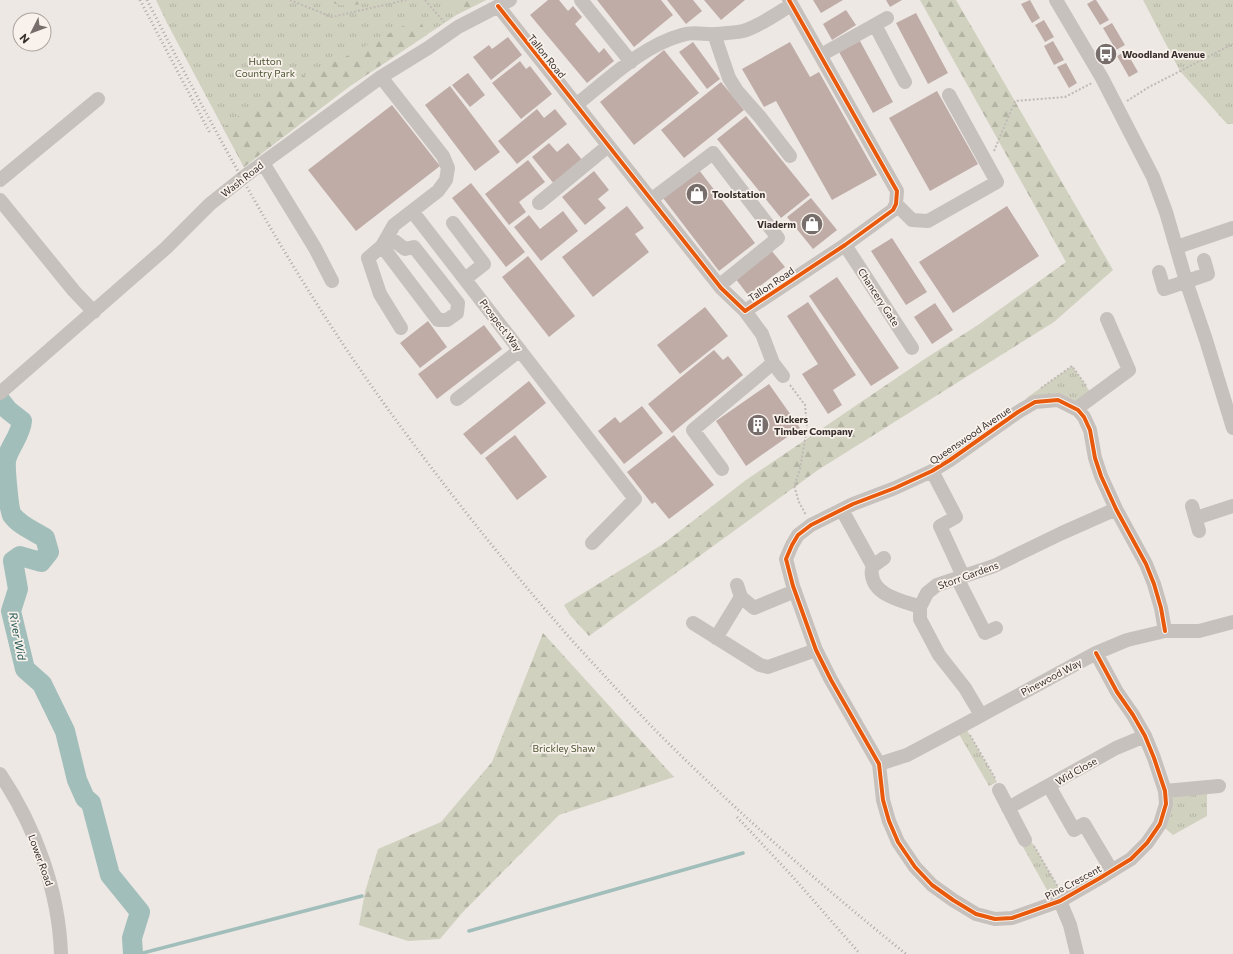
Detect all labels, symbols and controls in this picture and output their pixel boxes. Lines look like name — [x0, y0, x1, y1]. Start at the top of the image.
north arrow — [12, 12, 52, 52]
text: N — [17, 32, 32, 46]
street label: Tallon Road — [526, 32, 568, 80]
bus stop icon: Woodland Avenue — [1093, 41, 1119, 67]
place label: Woodland Avenue — [1122, 48, 1205, 60]
park label: Hutton Country Park — [235, 55, 296, 79]
street label: Wash Road — [218, 159, 266, 199]
shop icon: Toolstation — [684, 181, 710, 207]
place label: Toolstation — [712, 188, 765, 200]
shop icon: Viaderm — [799, 211, 825, 237]
place label: Viaderm — [757, 218, 796, 230]
street label: Tallon Road — [746, 264, 796, 304]
street label: Chancery Gate — [856, 266, 902, 328]
street label: Prospect Way — [477, 296, 525, 354]
street label: Queenswood Avenue — [927, 403, 1013, 467]
building icon: Vickers Timber Company — [745, 412, 771, 438]
place label: Vickers Timber Company — [774, 413, 854, 437]
street label: Storr Gardens — [936, 558, 1000, 591]
water label: River Wid — [7, 611, 29, 662]
street label: Pinewood Way — [1019, 656, 1083, 698]
park label: Brickley Shaw — [533, 742, 595, 754]
street label: Wid Close — [1053, 754, 1099, 788]
street label: Lower Road — [26, 833, 56, 888]
street label: Pine Crescent — [1043, 862, 1103, 902]

